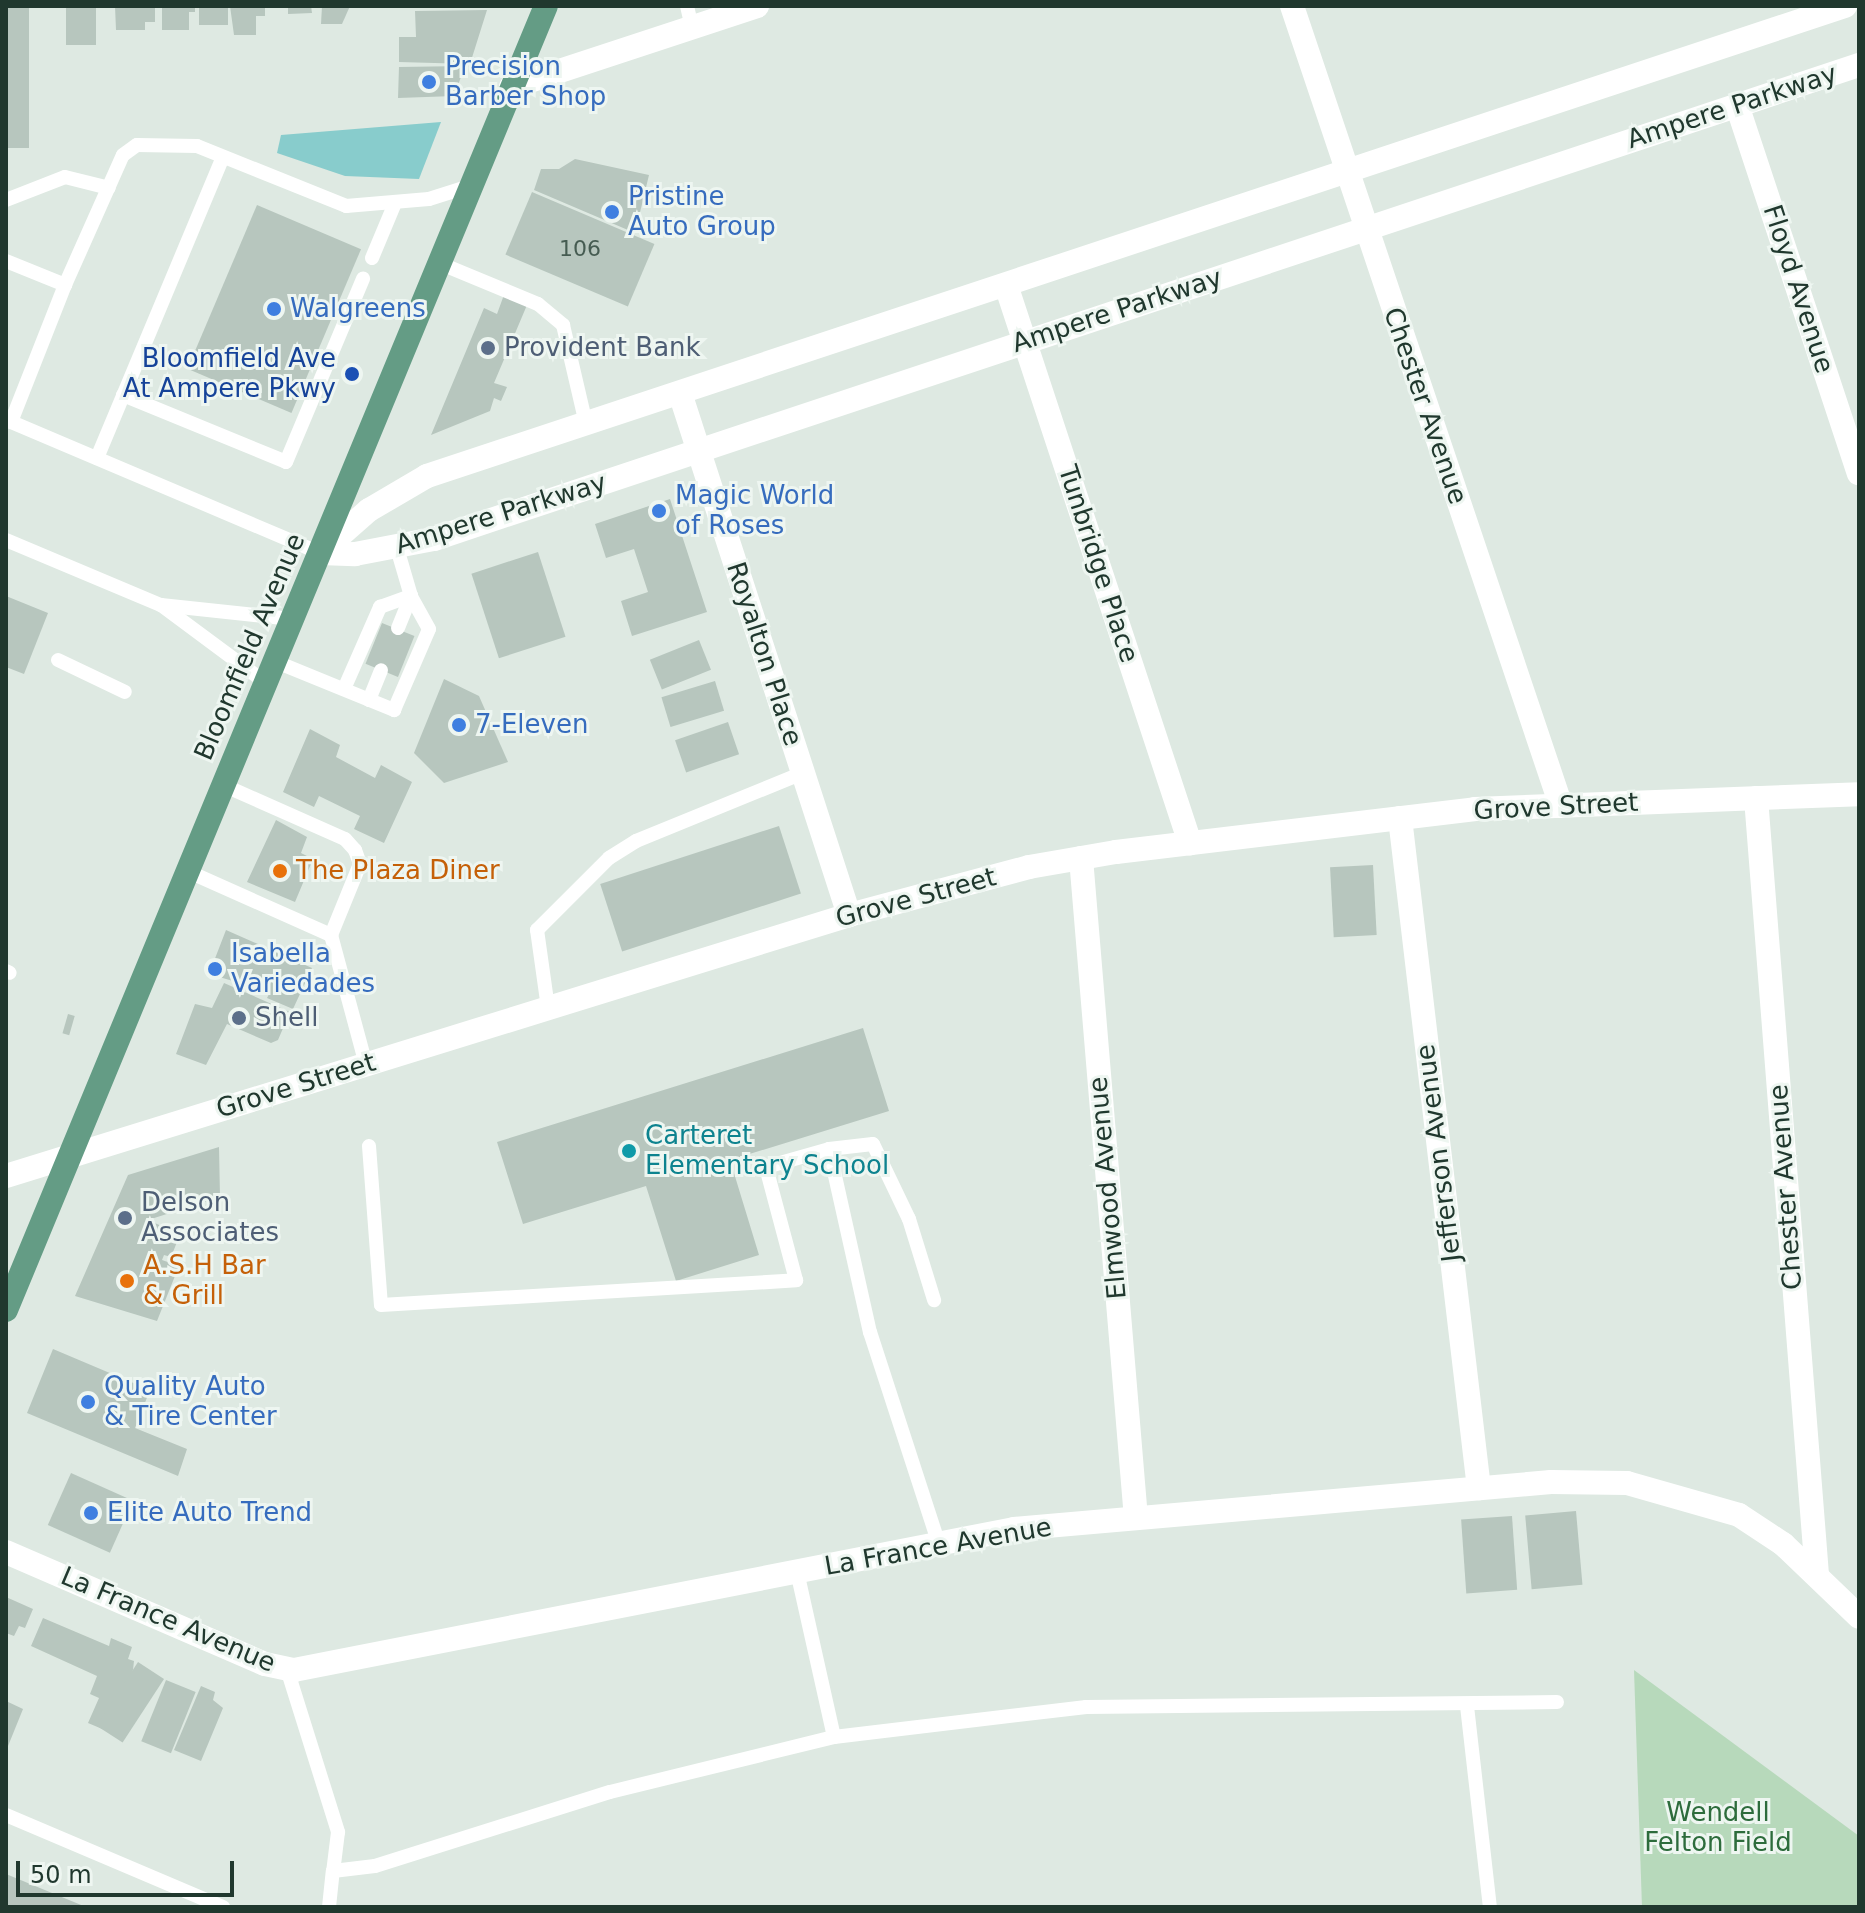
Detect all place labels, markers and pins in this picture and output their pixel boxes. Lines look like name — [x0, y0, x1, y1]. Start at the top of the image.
place label: Precision Barber Shop — [445, 51, 606, 112]
marker: Precision Barber Shop — [420, 73, 438, 91]
place label: Pristine Auto Group — [628, 181, 776, 242]
marker: Pristine Auto Group — [603, 203, 621, 221]
place label: Walgreens — [290, 293, 426, 325]
marker: Walgreens — [265, 300, 283, 318]
place label: Provident Bank — [504, 332, 701, 364]
marker: Provident Bank — [479, 339, 497, 357]
place label: Bloomfield Ave At Ampere Pkwy — [123, 343, 336, 404]
marker: Bloomfield Ave At Ampere Pkwy — [343, 365, 361, 383]
place label: Magic World of Roses — [675, 480, 834, 542]
marker: Magic World of Roses — [650, 502, 668, 520]
place label: 7-Eleven — [475, 709, 588, 741]
marker: 7-Eleven — [450, 716, 468, 734]
place label: The Plaza Diner — [296, 855, 500, 887]
marker: The Plaza Diner — [271, 862, 289, 880]
place label: Isabella Variedades — [231, 938, 375, 1000]
marker: Isabella Variedades — [206, 960, 224, 978]
place label: Shell — [255, 1002, 318, 1034]
marker: Shell — [230, 1009, 248, 1027]
place label: Carteret Elementary School — [645, 1120, 889, 1182]
marker: Carteret Elementary School — [620, 1142, 638, 1160]
place label: Delson Associates — [141, 1187, 279, 1248]
marker: Delson Associates — [116, 1209, 134, 1227]
place label: A.S.H Bar & Grill — [143, 1250, 266, 1312]
marker: A.S.H Bar & Grill — [118, 1272, 136, 1290]
place label: Quality Auto & Tire Center — [104, 1371, 277, 1432]
marker: Quality Auto & Tire Center — [79, 1393, 97, 1411]
place label: Elite Auto Trend — [107, 1497, 312, 1529]
marker: Elite Auto Trend — [82, 1504, 100, 1522]

